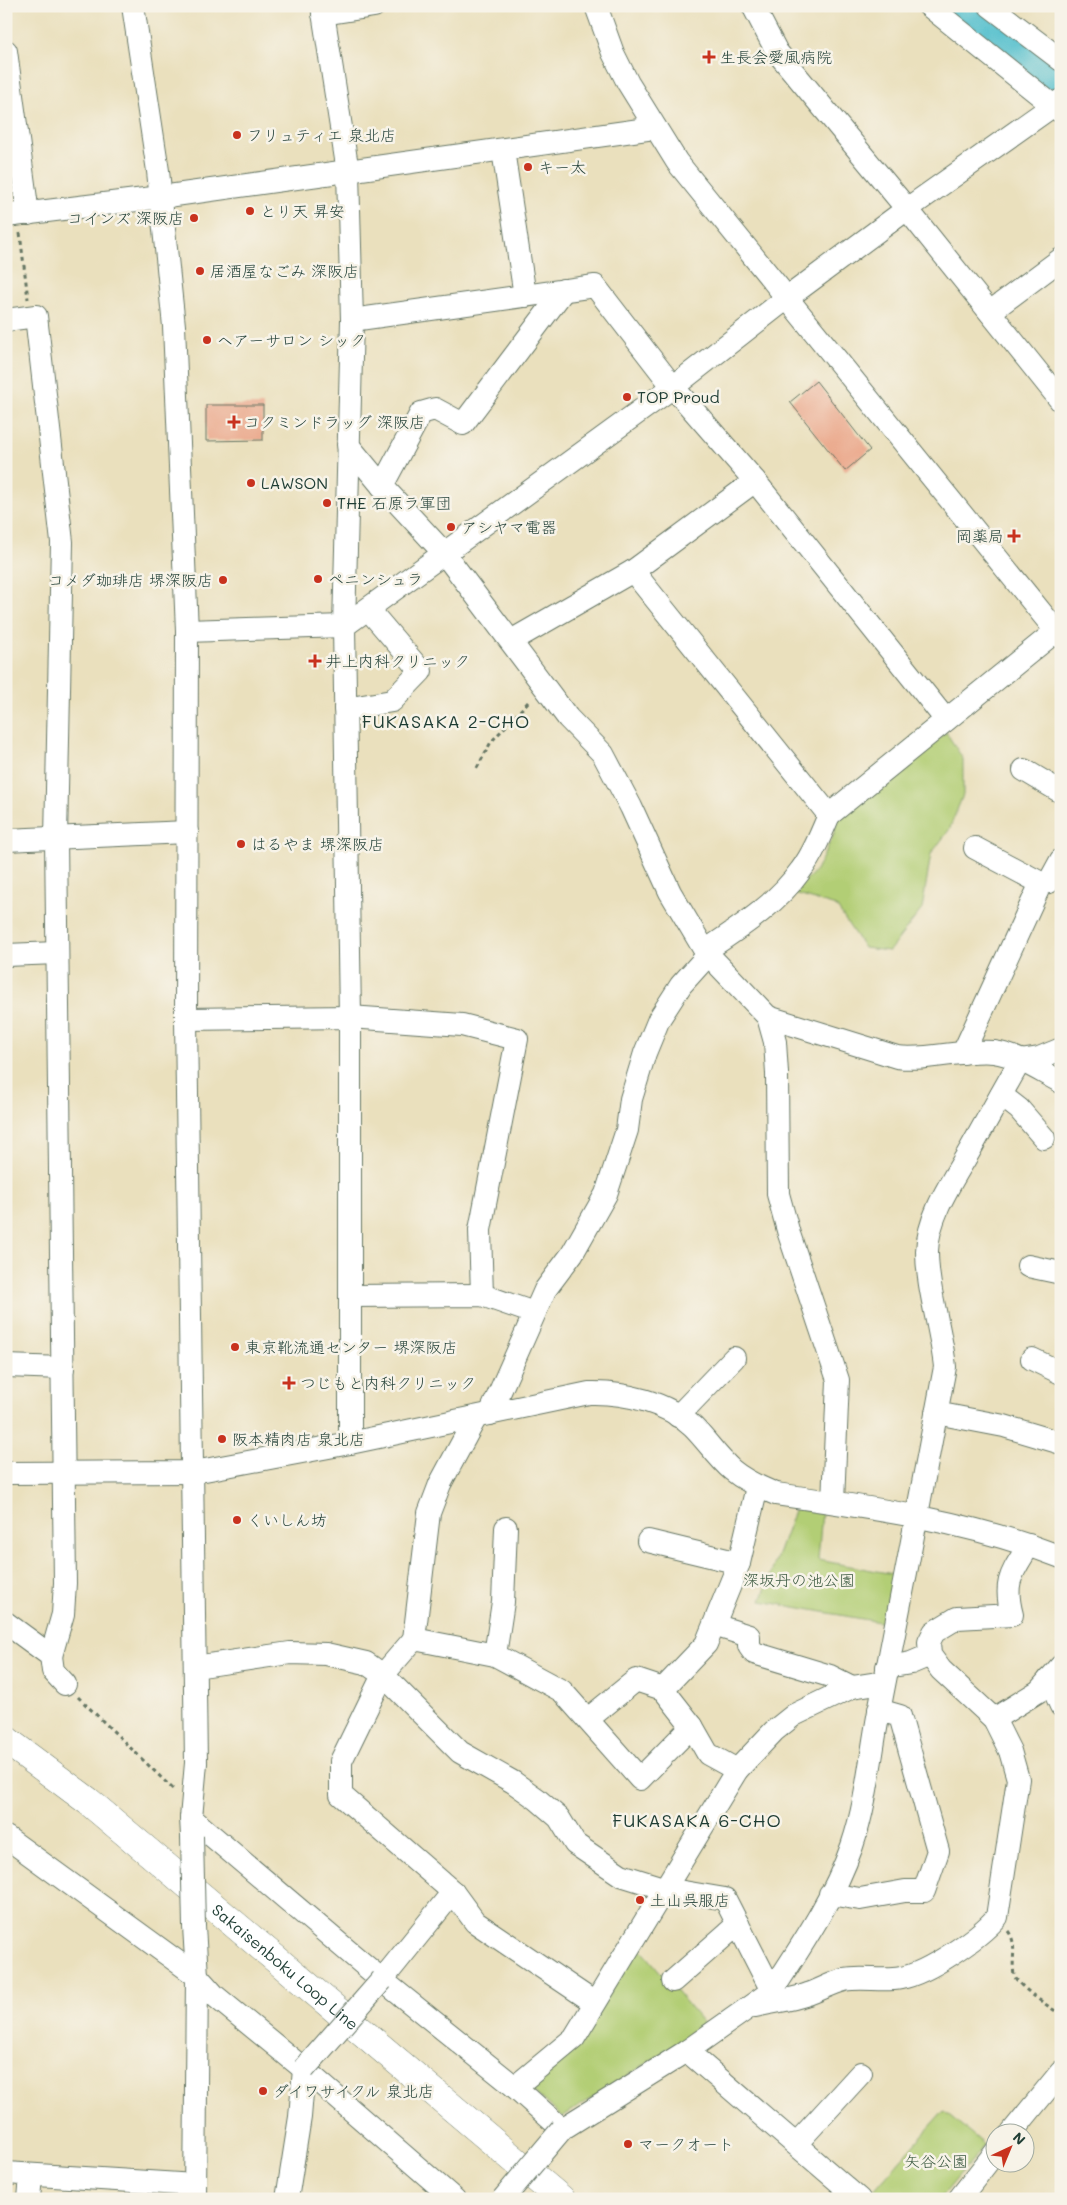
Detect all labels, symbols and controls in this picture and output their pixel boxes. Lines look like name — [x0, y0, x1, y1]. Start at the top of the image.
place label: 生長会愛風病院 — [720, 46, 832, 67]
marker: 生長会愛風病院 — [702, 50, 716, 64]
place label: フリュティエ 泉北店 — [247, 124, 396, 145]
marker: フリュティエ 泉北店 — [231, 129, 243, 141]
place label: キー太 — [538, 156, 586, 177]
marker: キー太 — [522, 161, 534, 173]
place label: とり天 昇安 — [260, 200, 345, 221]
marker: とり天 昇安 — [244, 205, 256, 217]
place label: コインズ 深阪店 — [67, 207, 184, 228]
marker: コインズ 深阪店 — [188, 212, 200, 224]
place label: 居酒屋なごみ 深阪店 — [210, 260, 359, 281]
marker: 居酒屋なごみ 深阪店 — [194, 265, 206, 277]
place label: ヘアーサロン シック — [217, 329, 366, 350]
marker: ヘアーサロン シック — [201, 334, 213, 346]
place label: TOP Proud — [637, 386, 720, 407]
marker: TOP Proud — [621, 391, 633, 403]
place label: コクミンドラッグ 深阪店 — [244, 411, 425, 432]
marker: コクミンドラッグ 深阪店 — [228, 416, 240, 428]
place label: LAWSON — [261, 472, 328, 493]
marker: LAWSON — [245, 477, 257, 489]
place label: THE 石原ラ軍団 — [337, 492, 452, 513]
marker: THE 石原ラ軍団 — [321, 497, 333, 509]
place label: アシヤマ電器 — [461, 516, 557, 537]
marker: アシヤマ電器 — [445, 521, 457, 533]
place label: 岡薬局 — [956, 525, 1004, 546]
marker: 岡薬局 — [1008, 530, 1020, 542]
place label: ペニンシュラ — [328, 568, 423, 589]
place label: コメダ珈琲店 堺深阪店 — [48, 569, 213, 590]
marker: ペニンシュラ — [312, 573, 324, 585]
marker: コメダ珈琲店 堺深阪店 — [217, 574, 229, 586]
place label: 井上内科クリニック — [326, 650, 470, 671]
marker: 井上内科クリニック — [308, 654, 322, 668]
district label: FUKASAKA 2-CHO — [362, 709, 530, 733]
place label: はるやま 堺深阪店 — [251, 833, 384, 854]
marker: はるやま 堺深阪店 — [235, 838, 247, 850]
place label: 東京靴流通センター 堺深阪店 — [245, 1336, 457, 1357]
marker: 東京靴流通センター 堺深阪店 — [229, 1341, 241, 1353]
place label: つじもと内科クリニック — [300, 1372, 476, 1393]
marker: つじもと内科クリニック — [282, 1376, 296, 1390]
place label: 阪本精肉店 泉北店 — [232, 1428, 365, 1449]
marker: 阪本精肉店 泉北店 — [216, 1433, 228, 1445]
place label: くいしん坊 — [247, 1509, 327, 1530]
marker: くいしん坊 — [231, 1514, 243, 1526]
park label: 深坂丹の池公園 — [743, 1569, 855, 1590]
district label: FUKASAKA 6-CHO — [612, 1808, 782, 1832]
place label: 土山呉服店 — [650, 1889, 730, 1910]
marker: 土山呉服店 — [634, 1894, 646, 1906]
street label: Sakaisenboku Loop Line — [208, 1899, 363, 2034]
place label: ダイワサイクル 泉北店 — [273, 2080, 434, 2101]
marker: ダイワサイクル 泉北店 — [257, 2085, 269, 2097]
north arrow — [984, 2122, 1034, 2172]
text: N — [1009, 2128, 1030, 2149]
place label: マークオート — [638, 2133, 734, 2154]
marker: マークオート — [622, 2138, 634, 2150]
park label: 矢谷公園 — [904, 2150, 968, 2171]

